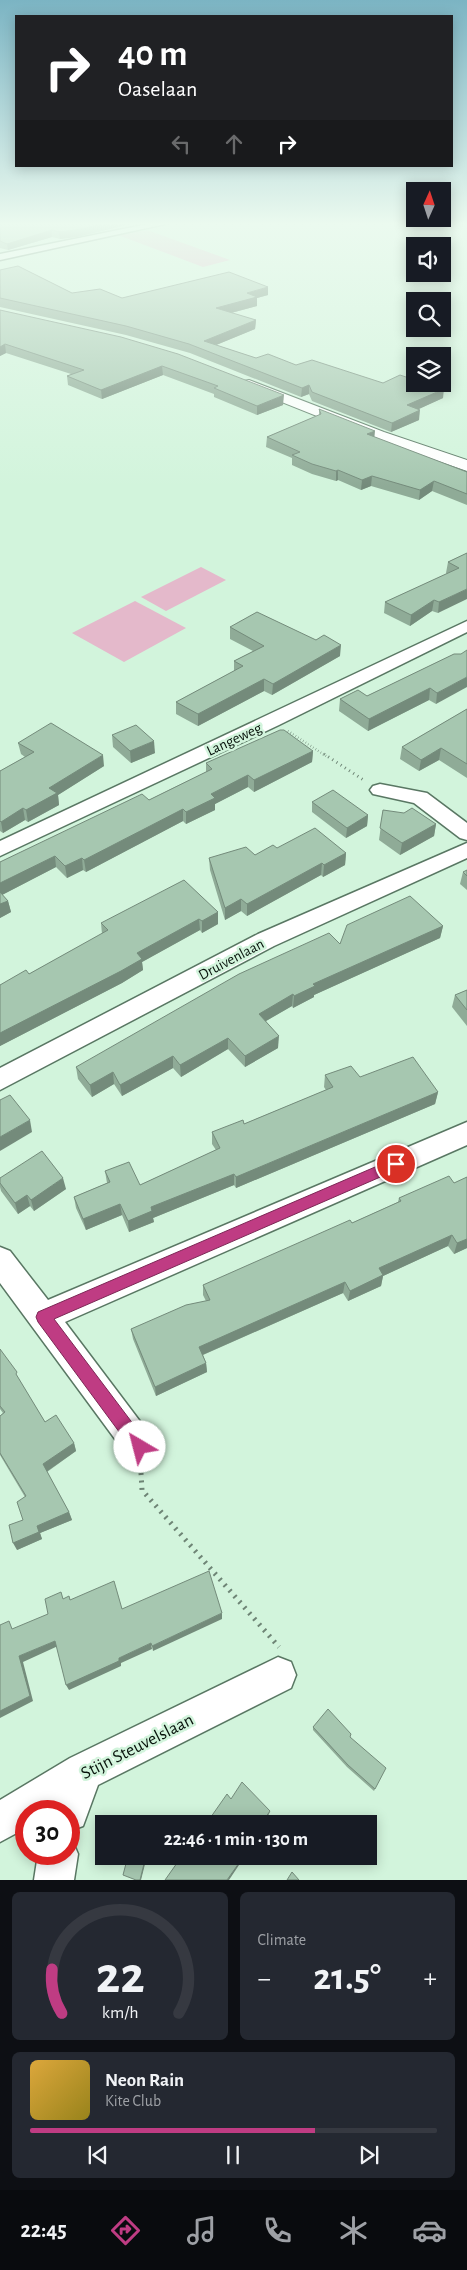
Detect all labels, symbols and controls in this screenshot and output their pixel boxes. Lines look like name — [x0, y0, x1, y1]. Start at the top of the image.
icon: right — [35, 35, 100, 100]
text: 40 m — [118, 37, 187, 72]
text: Oaselaan — [118, 78, 197, 100]
icon: left — [167, 130, 195, 158]
icon: ahead — [220, 130, 248, 158]
icon: right — [273, 130, 301, 158]
north arrow — [406, 182, 451, 228]
map controls — [406, 182, 451, 392]
button: sound — [406, 237, 451, 282]
button: search — [406, 292, 451, 337]
button: layers — [406, 347, 451, 392]
street label: Langeweg — [204, 720, 265, 759]
street label: Druivenlaan — [196, 936, 266, 983]
pin — [375, 1143, 417, 1185]
icon: arrive — [382, 1150, 410, 1178]
position arrow — [113, 1420, 165, 1472]
street label: Stijn Steuvelslaan — [78, 1711, 197, 1783]
speed limit sign: 30 — [15, 1800, 80, 1865]
text: 22:46 · 1 min · 130 m — [164, 1830, 308, 1849]
text: Climate — [258, 1932, 306, 1948]
text: 22 — [95, 1950, 144, 2002]
text: 21.5° — [313, 1959, 381, 1997]
text: − — [258, 1965, 271, 1993]
text: + — [424, 1965, 437, 1993]
text: km/h — [101, 2004, 138, 2022]
text: Neon Rain — [105, 2071, 184, 2090]
text: Kite Club — [105, 2093, 161, 2109]
icon: previous — [84, 2141, 112, 2169]
icon: pause — [219, 2141, 247, 2169]
icon: next — [355, 2141, 383, 2169]
icon: directions — [108, 2213, 143, 2248]
icon: music — [184, 2213, 219, 2248]
icon: phone — [260, 2213, 295, 2248]
icon: climate — [336, 2213, 371, 2248]
icon: car — [412, 2213, 447, 2248]
text: 22:45 — [20, 2219, 67, 2241]

